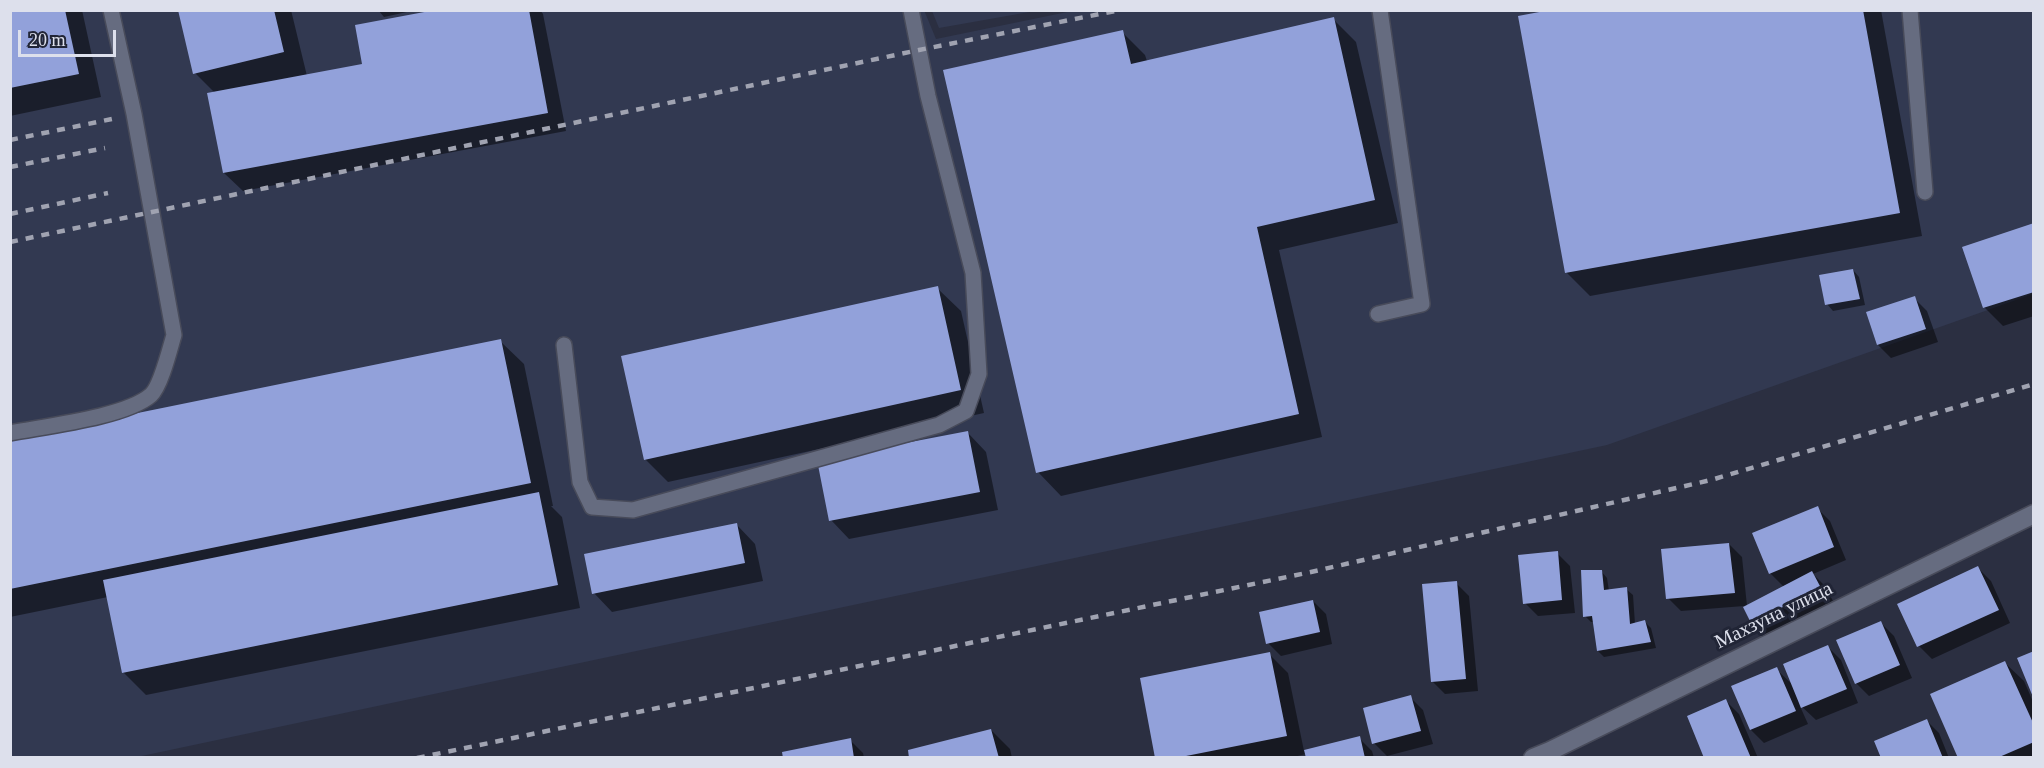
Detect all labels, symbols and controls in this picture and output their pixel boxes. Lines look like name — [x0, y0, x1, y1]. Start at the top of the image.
scale bar — [21, 18, 118, 56]
text: 20 m — [29, 30, 66, 50]
street label: Махзуна улица — [1711, 577, 1837, 655]

